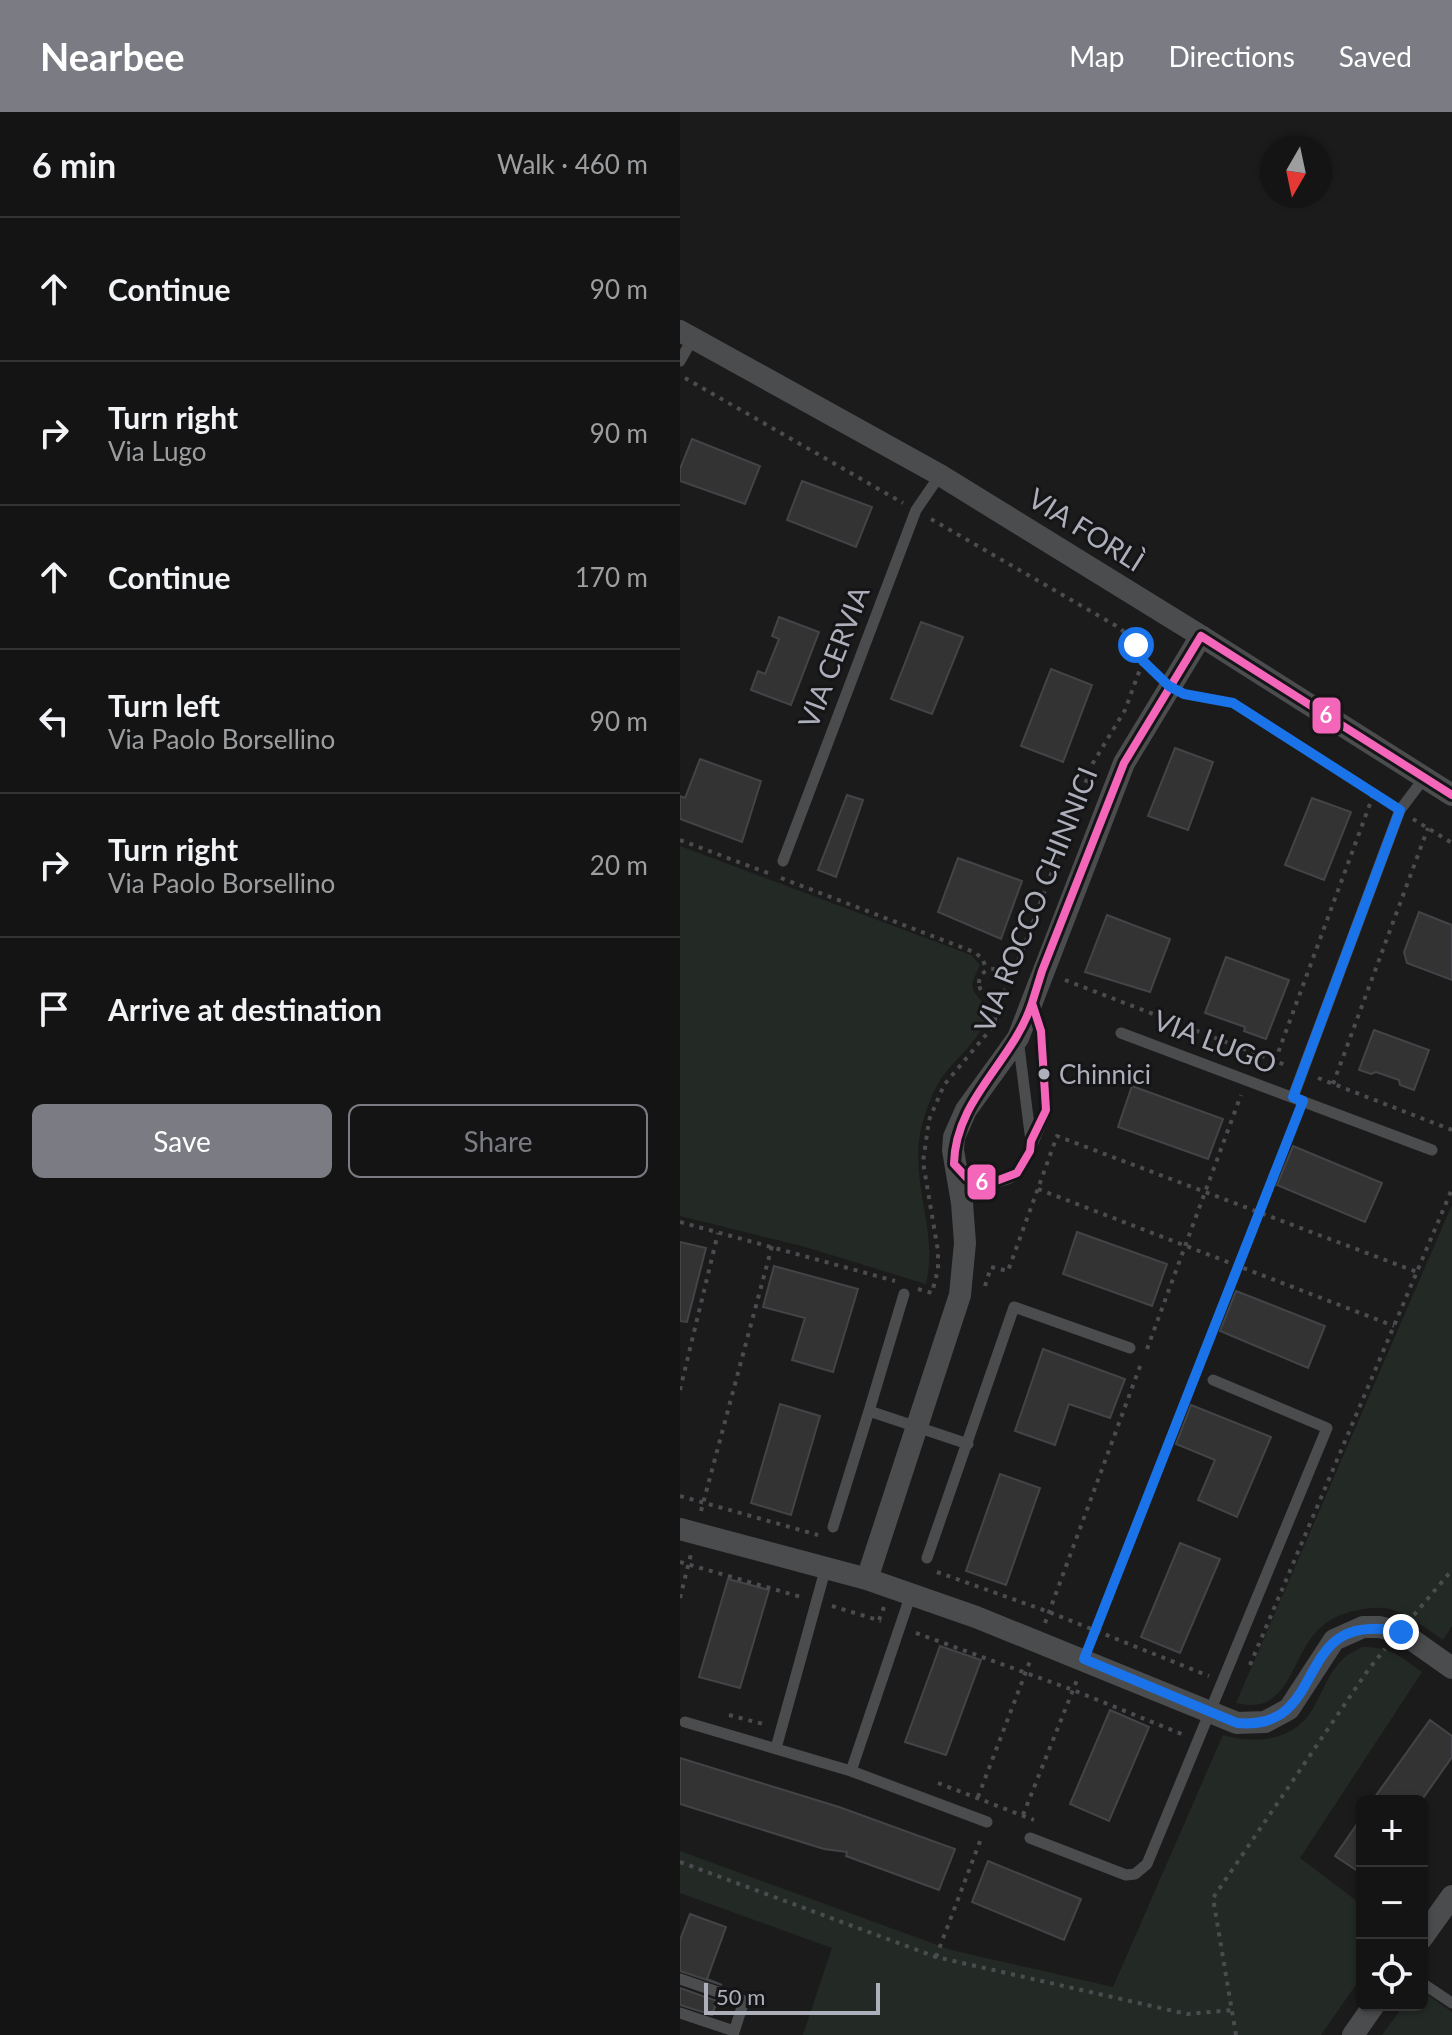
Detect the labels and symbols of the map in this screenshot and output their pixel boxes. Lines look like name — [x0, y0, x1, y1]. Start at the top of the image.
north arrow — [1260, 136, 1332, 208]
street label: VIA FORLÌ — [1022, 480, 1151, 578]
street label: VIA CERVIA — [790, 581, 876, 733]
route start — [1118, 627, 1154, 663]
line badge: 6 — [1311, 696, 1342, 735]
text: 6 — [1320, 701, 1333, 728]
street label: VIA ROCCO CHINNICI — [966, 762, 1104, 1037]
street label: VIA LUGO — [1149, 1002, 1282, 1080]
place label: Chinnici — [1059, 1058, 1151, 1090]
marker: Chinnici — [1036, 1066, 1052, 1082]
line badge: 6 — [966, 1163, 997, 1201]
text: 6 — [976, 1168, 989, 1195]
route end — [1383, 1614, 1419, 1650]
scale bar — [704, 1979, 880, 2015]

